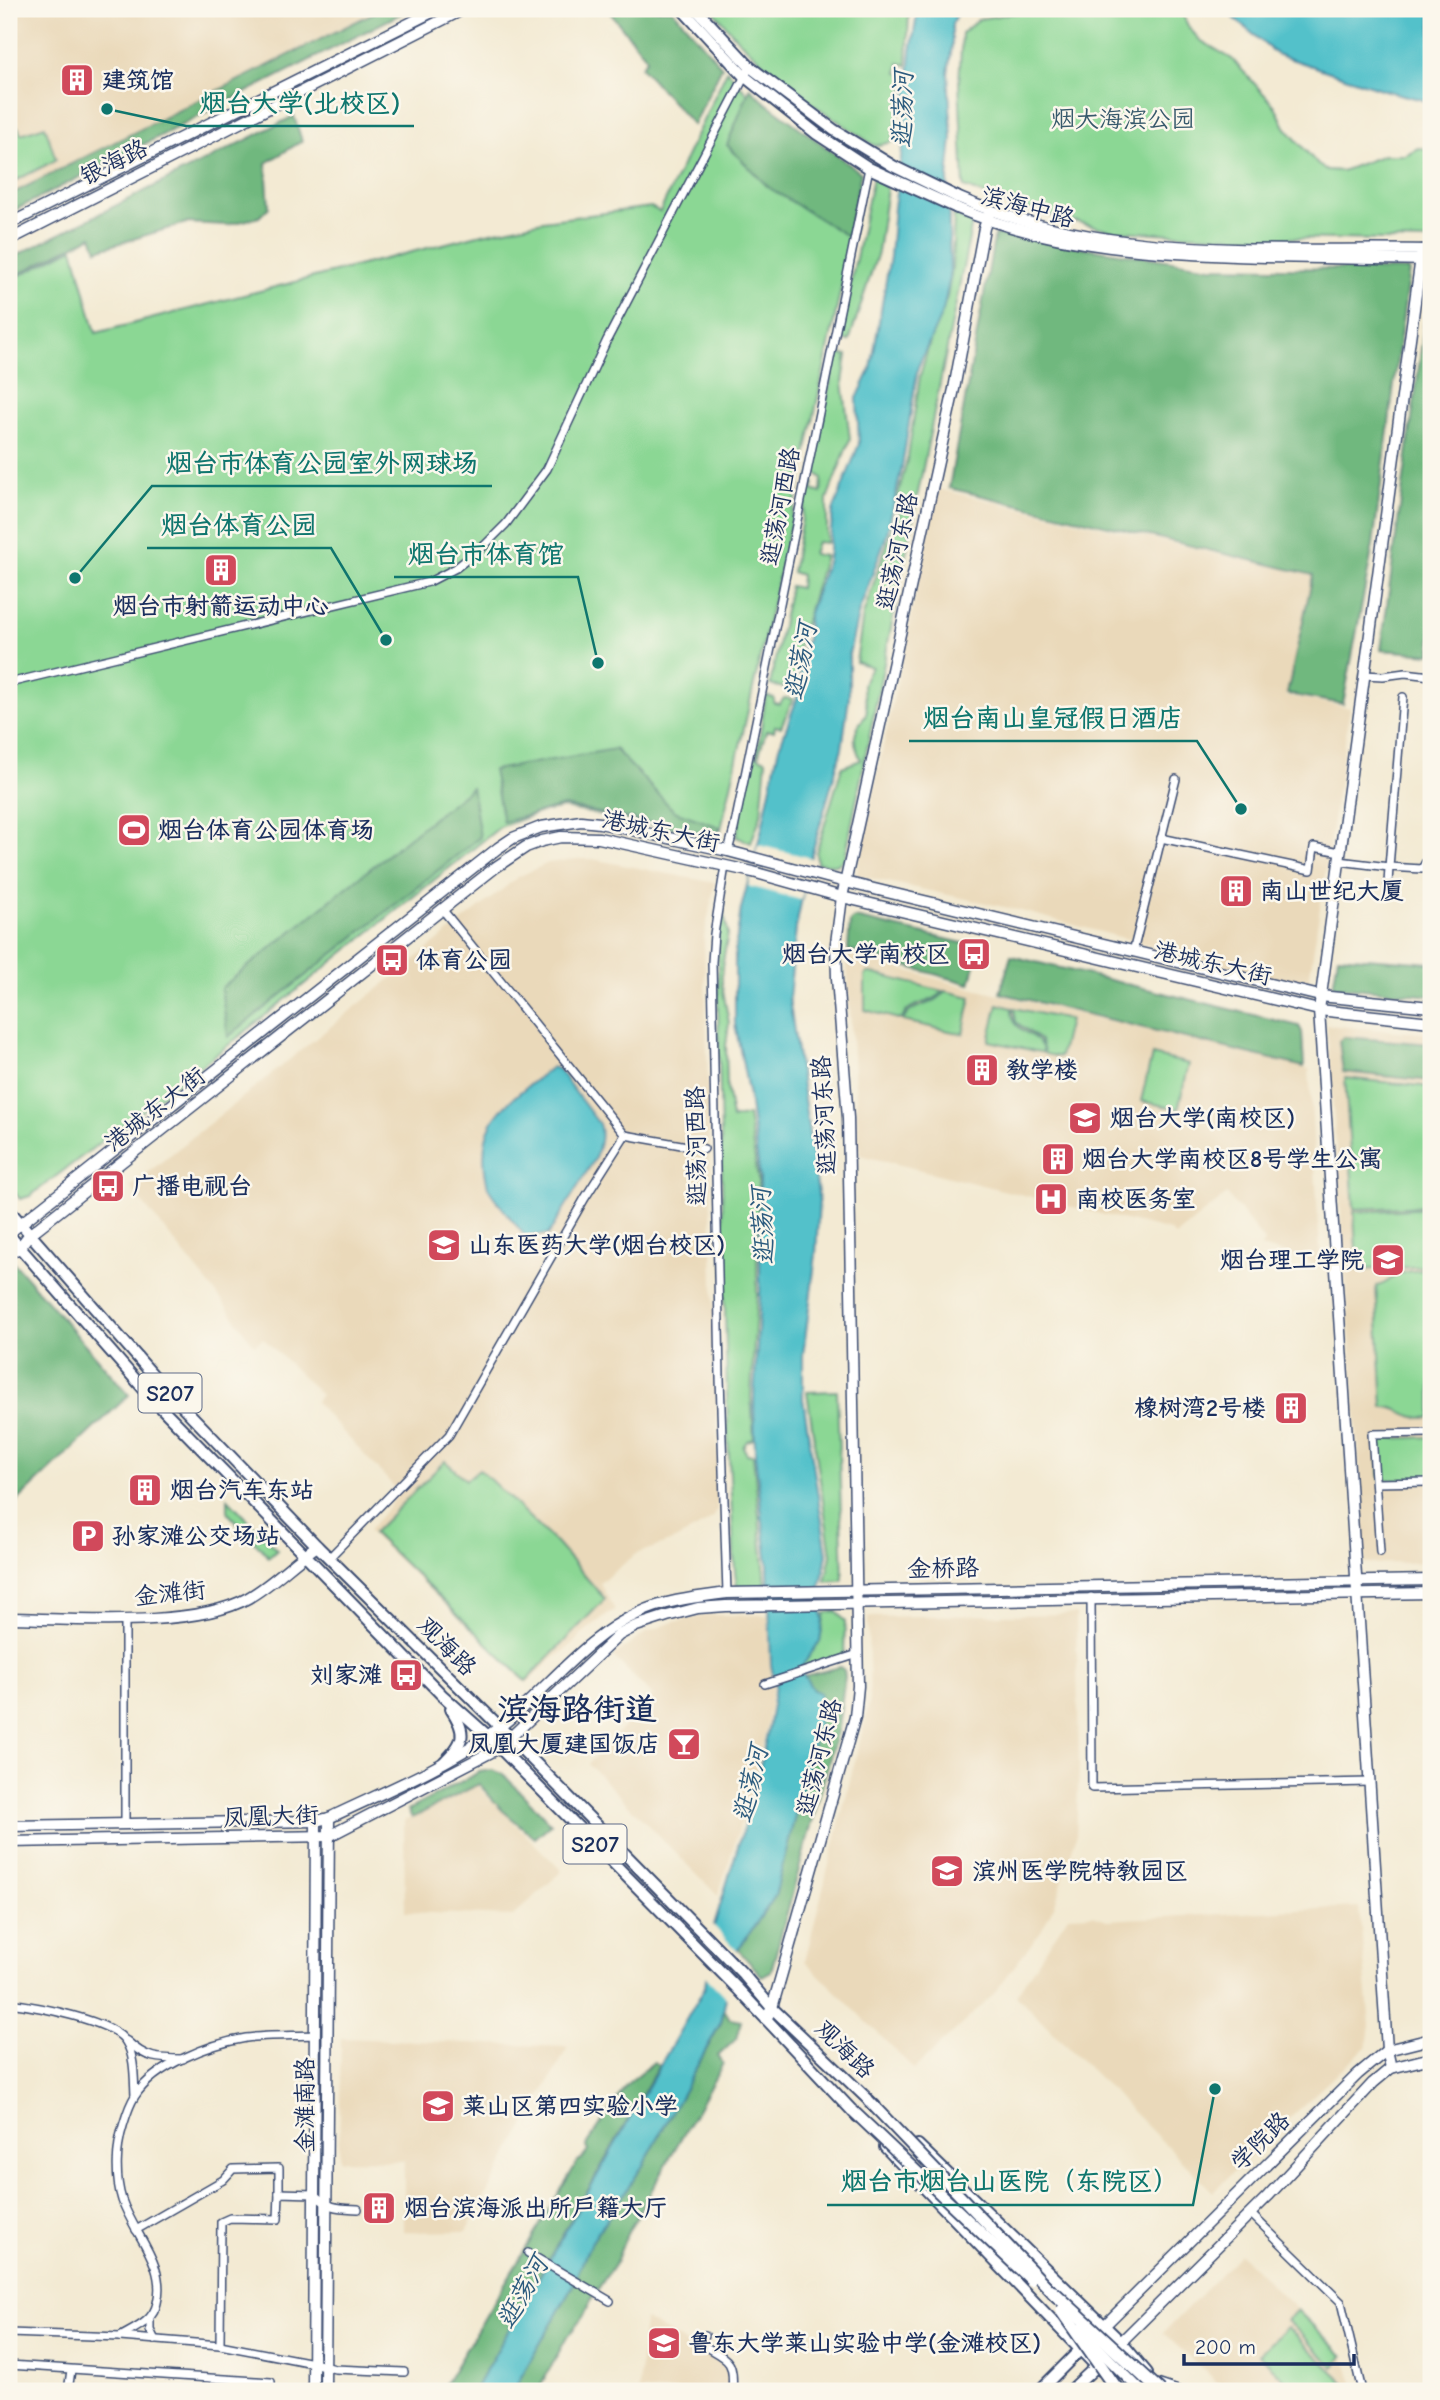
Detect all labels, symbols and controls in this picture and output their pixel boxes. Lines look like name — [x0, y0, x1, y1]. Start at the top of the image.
building icon: 建筑馆 — [58, 61, 96, 99]
place label: 建筑馆 — [102, 66, 174, 94]
water label: 逛荡河 — [887, 66, 919, 148]
callout: 烟台大学(北校区) — [186, 79, 414, 126]
text: 烟台大学(北校区) — [200, 89, 400, 119]
park label: 烟大海滨公园 — [1051, 105, 1195, 133]
street label: 银海路 — [76, 133, 152, 191]
street label: 滨海中路 — [978, 181, 1078, 233]
callout: 烟台市体育公园室外网球场 — [152, 439, 492, 486]
street label: 逛荡河西路 — [755, 444, 805, 568]
text: 烟台市体育公园室外网球场 — [166, 449, 478, 479]
street label: 逛荡河东路 — [871, 489, 923, 613]
callout: 烟台体育公园 — [147, 501, 331, 548]
text: 烟台体育公园 — [161, 511, 317, 541]
callout: 烟台市体育馆 — [394, 530, 578, 577]
text: 烟台市体育馆 — [408, 540, 564, 570]
building icon: 烟台市射箭运动中心 — [202, 551, 240, 589]
place label: 烟台市射箭运动中心 — [113, 592, 329, 620]
water label: 逛荡河 — [779, 616, 824, 702]
callout: 烟台南山皇冠假日酒店 — [909, 694, 1197, 741]
text: 烟台南山皇冠假日酒店 — [923, 704, 1183, 734]
street label: 港城东大街 — [599, 805, 723, 857]
sports icon: 烟台体育公园体育场 — [115, 811, 153, 849]
place label: 烟台体育公园体育场 — [158, 816, 374, 844]
building icon: 南山世纪大厦 — [1217, 872, 1255, 910]
place label: 南山世纪大厦 — [1260, 877, 1404, 905]
bus stop icon: 烟台大学南校区 — [955, 935, 993, 973]
street label: 港城东大街 — [1151, 936, 1275, 990]
place label: 烟台大学南校区 — [782, 940, 950, 968]
bus stop icon: 体育公园 — [373, 941, 411, 979]
place label: 体育公园 — [416, 946, 512, 974]
building icon: 教学楼 — [963, 1051, 1001, 1089]
street label: 逛荡河东路 — [807, 1054, 841, 1176]
place label: 教学楼 — [1006, 1056, 1078, 1084]
street label: 港城东大街 — [99, 1061, 211, 1157]
street label: 逛荡河西路 — [681, 1086, 711, 1206]
school or university icon: 烟台大学(南校区) — [1066, 1099, 1104, 1137]
place label: 烟台大学(南校区) — [1110, 1104, 1295, 1132]
building icon: 烟台大学南校区8号学生公寓 — [1039, 1140, 1077, 1178]
place label: 烟台大学南校区8号学生公寓 — [1082, 1145, 1382, 1173]
bus stop icon: 广播电视台 — [89, 1167, 127, 1205]
place label: 广播电视台 — [132, 1172, 252, 1200]
hospital icon: 南校医务室 — [1032, 1180, 1070, 1218]
water label: 逛荡河 — [746, 1182, 780, 1266]
place label: 南校医务室 — [1076, 1185, 1196, 1213]
school or university icon: 山东医药大学(烟台校区) — [425, 1226, 463, 1264]
place label: 山东医药大学(烟台校区) — [468, 1231, 725, 1259]
school or university icon: 烟台理工学院 — [1369, 1241, 1407, 1279]
place label: 烟台理工学院 — [1220, 1246, 1364, 1274]
road number: S207 — [138, 1374, 202, 1412]
building icon: 橡树湾2号楼 — [1272, 1389, 1310, 1427]
place label: 橡树湾2号楼 — [1134, 1394, 1266, 1422]
building icon: 烟台汽车东站 — [126, 1471, 164, 1509]
place label: 烟台汽车东站 — [170, 1476, 314, 1504]
parking icon: 孙家滩公交场站 — [69, 1517, 107, 1555]
place label: 孙家滩公交场站 — [112, 1522, 280, 1550]
street label: 金桥路 — [907, 1553, 979, 1583]
street label: 金滩街 — [133, 1575, 207, 1611]
street label: 观海路 — [412, 1611, 482, 1681]
bus stop icon: 刘家滩 — [387, 1656, 425, 1694]
place label: 刘家滩 — [310, 1661, 382, 1689]
district label: 滨海路街道 — [497, 1691, 657, 1728]
street label: 逛荡河东路 — [791, 1695, 847, 1819]
bar icon: 凤凰大厦建国饭店 — [665, 1725, 703, 1763]
place label: 凤凰大厦建国饭店 — [468, 1730, 660, 1758]
water label: 逛荡河 — [728, 1739, 775, 1826]
street label: 凤凰大街 — [223, 1800, 319, 1832]
road number: S207 — [564, 1825, 626, 1864]
school or university icon: 滨州医学院特教园区 — [928, 1852, 966, 1890]
place label: 滨州医学院特教园区 — [972, 1857, 1188, 1885]
street label: 观海路 — [809, 2014, 881, 2084]
street label: 金滩南路 — [291, 2057, 319, 2153]
school or university icon: 莱山区第四实验小学 — [419, 2087, 457, 2125]
place label: 莱山区第四实验小学 — [462, 2092, 678, 2120]
street label: 学院路 — [1225, 2106, 1295, 2176]
callout: 烟台市烟台山医院（东院区） — [827, 2158, 1193, 2205]
text: 烟台市烟台山医院（东院区） — [841, 2167, 1179, 2197]
building icon: 烟台滨海派出所户籍大厅 — [360, 2189, 398, 2227]
place label: 烟台滨海派出所户籍大厅 — [404, 2194, 668, 2222]
water label: 逛荡河 — [491, 2248, 557, 2334]
scale bar — [1184, 2323, 1354, 2367]
school or university icon: 鲁东大学莱山实验中学(金滩校区) — [645, 2324, 683, 2362]
place label: 鲁东大学莱山实验中学(金滩校区) — [688, 2329, 1041, 2357]
text: 200 m — [1195, 2335, 1256, 2359]

